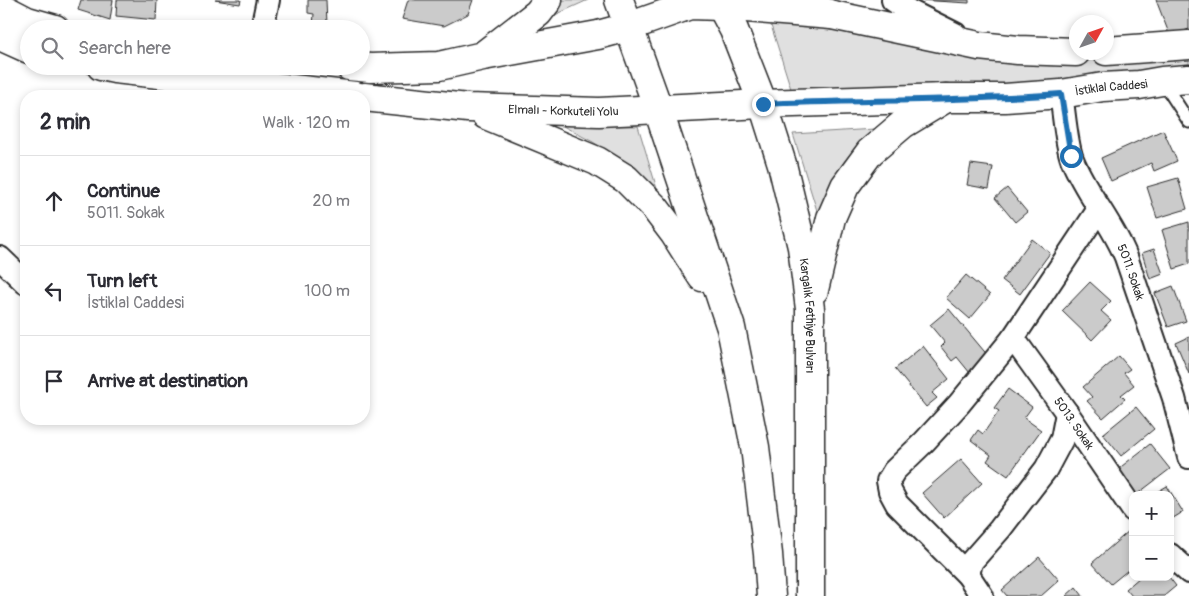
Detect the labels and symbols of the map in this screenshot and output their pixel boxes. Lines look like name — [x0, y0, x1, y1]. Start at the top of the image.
north arrow — [1069, 15, 1114, 60]
street label: İstiklal Caddesi — [1074, 77, 1149, 100]
route end — [752, 93, 775, 116]
street label: Elmalı - Korkuteli Yolu — [508, 102, 619, 120]
route start — [1060, 145, 1083, 168]
street label: 5011. Sokak — [1113, 242, 1147, 302]
street label: Kargalık Fethiye Bulvarı — [796, 257, 817, 374]
street label: 5013. Sokak — [1050, 395, 1097, 453]

